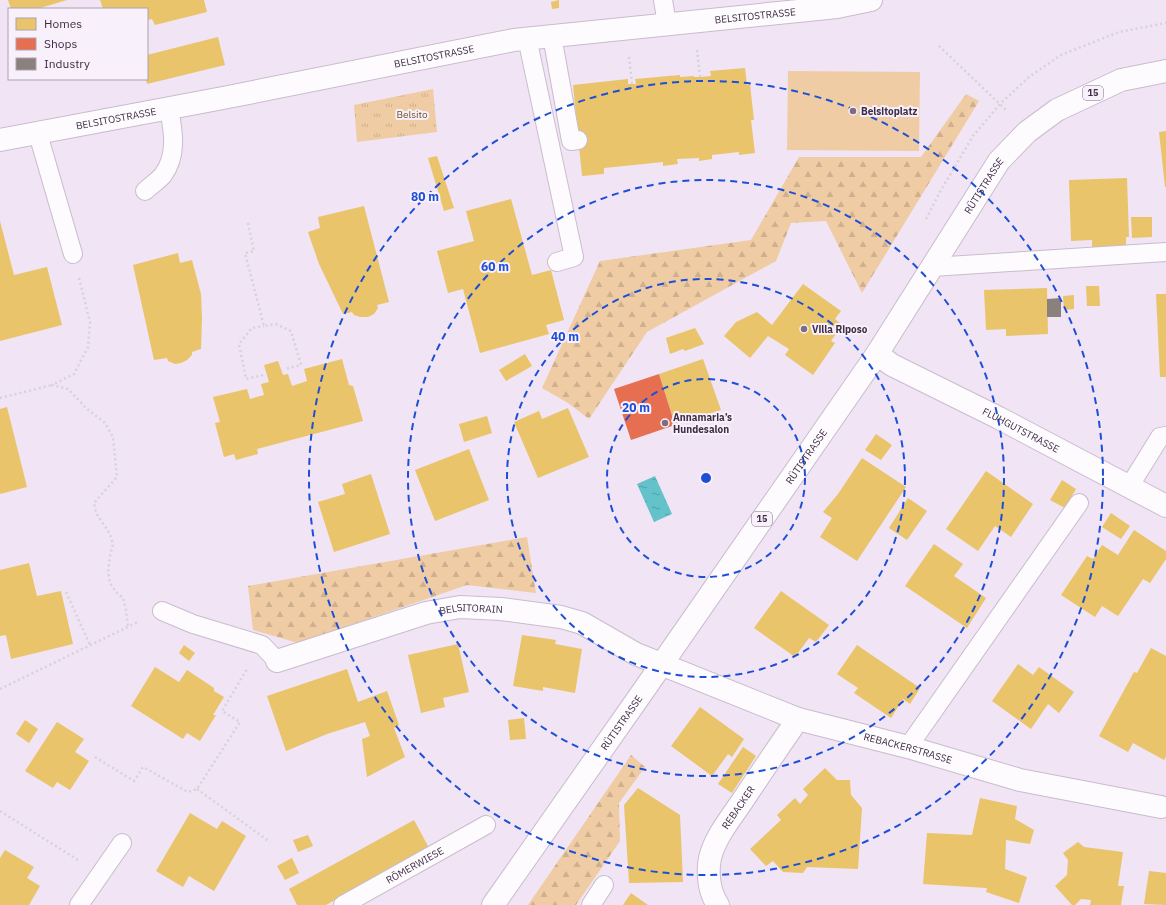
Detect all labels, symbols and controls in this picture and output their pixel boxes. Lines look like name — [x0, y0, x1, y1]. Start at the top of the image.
street label: BELSITOSTRASSE — [714, 5, 796, 26]
legend — [8, 8, 148, 80]
text: Homes — [44, 16, 82, 31]
text: Shops — [44, 36, 77, 51]
street label: BELSITOSTRASSE — [393, 42, 475, 71]
text: Industry — [44, 56, 90, 71]
road number: 15 — [1083, 86, 1103, 100]
street label: BELSITOSTRASSE — [75, 105, 157, 133]
place label: Belsitoplatz — [861, 105, 917, 118]
marker: Belsitoplatz — [848, 106, 858, 116]
park label: Belsito — [396, 108, 428, 121]
street label: RÜTISTRASSE — [961, 154, 1006, 216]
text: 80 m — [411, 189, 439, 204]
text: 60 m — [481, 259, 509, 274]
place label: Villa Riposo — [812, 323, 868, 336]
marker: Villa Riposo — [799, 324, 809, 334]
text: 40 m — [551, 329, 579, 344]
text: 20 m — [622, 400, 650, 415]
street label: FLUHGUTSTRASSE — [980, 405, 1062, 456]
place label: Annamaria’s Hundesalon — [673, 411, 732, 436]
marker: Annamaria’s Hundesalon — [660, 418, 670, 428]
street label: RÜTISTRASSE — [783, 426, 830, 487]
centre of rings — [699, 471, 713, 485]
road number: 15 — [752, 512, 772, 526]
street label: BELSITORAIN — [438, 601, 503, 618]
street label: RÜTISTRASSE — [598, 693, 645, 753]
street label: REBACKERSTRASSE — [862, 730, 954, 767]
street label: REBACKER — [719, 783, 758, 832]
street label: RÖMERWIESE — [384, 844, 446, 887]

